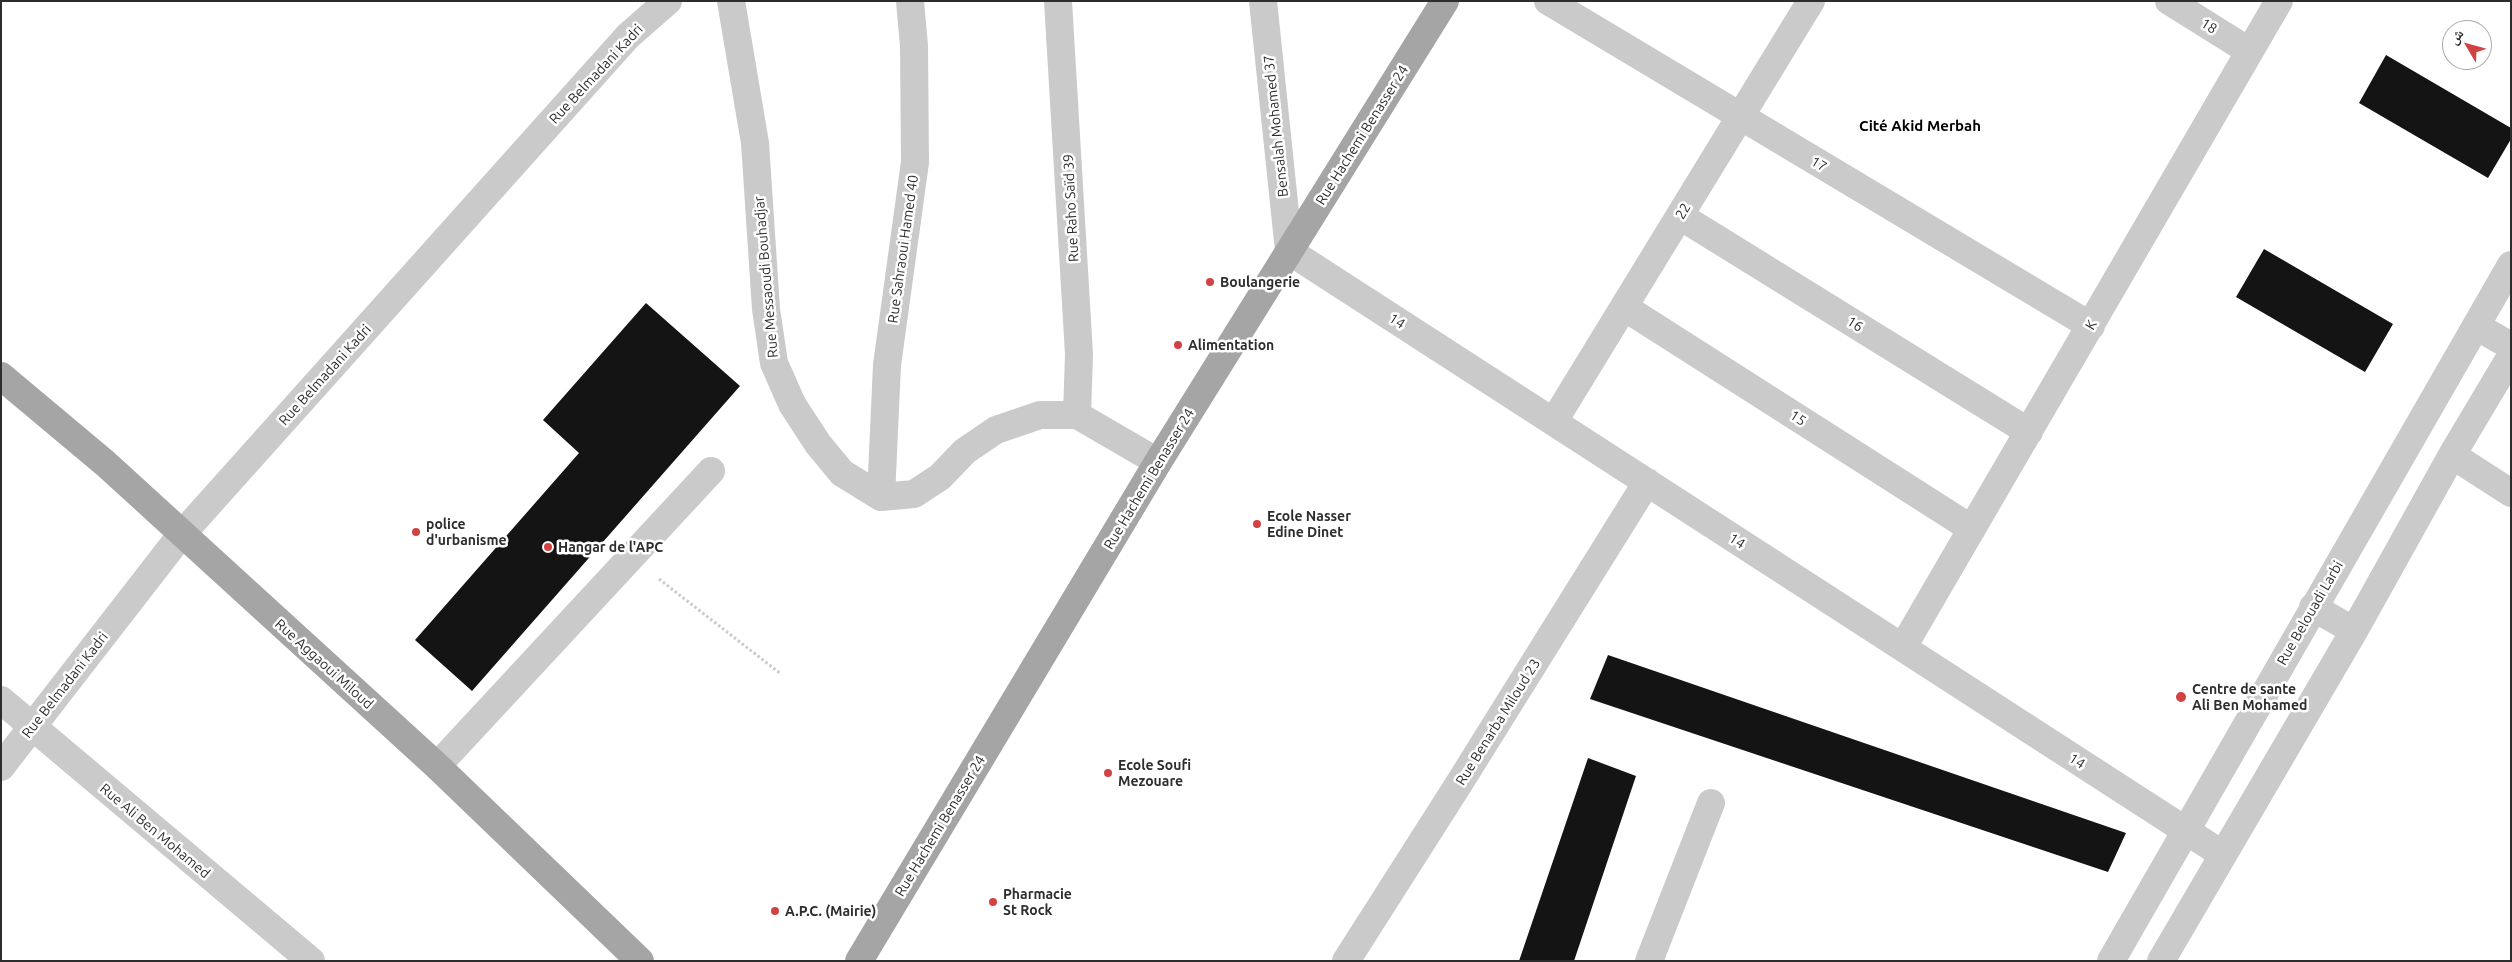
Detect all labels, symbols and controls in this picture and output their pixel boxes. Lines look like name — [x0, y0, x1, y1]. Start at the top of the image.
street label: 18 — [2198, 15, 2220, 37]
north arrow — [2442, 20, 2492, 70]
street label: Rue Belmadani Kadri — [546, 21, 646, 127]
text: ش — [2445, 26, 2467, 47]
street label: Bensalah Mohamed 37 — [1260, 54, 1292, 198]
street label: Rue Hachemi Benasser 24 — [1312, 62, 1412, 208]
district label: Cité Akid Merbah — [1859, 117, 1981, 135]
street label: 17 — [1808, 153, 1830, 175]
street label: Rue Raho Saïd 39 — [1060, 154, 1082, 262]
street label: Rue Sahraoui Hamed 40 — [884, 174, 922, 324]
street label: Rue Messaoudi Bouhadjar — [751, 195, 781, 359]
street label: 22 — [1672, 200, 1694, 222]
place label: Boulangerie — [1220, 274, 1300, 290]
marker: Boulangerie — [1204, 276, 1216, 288]
street label: 14 — [1386, 310, 1408, 332]
street label: 16 — [1844, 313, 1866, 335]
street label: K — [2082, 317, 2100, 333]
street label: Rue Belmadani Kadri — [275, 321, 375, 429]
place label: Alimentation — [1188, 337, 1274, 353]
marker: Alimentation — [1172, 339, 1184, 351]
street label: Rue Hachemi Benasser 24 — [1100, 405, 1198, 553]
street label: 15 — [1787, 407, 1809, 429]
place label: Ecole Nasser Edine Dinet — [1267, 508, 1351, 540]
place label: police d'urbanisme — [426, 516, 507, 548]
marker: Ecole Nasser Edine Dinet — [1251, 518, 1263, 530]
marker: police d'urbanisme — [410, 526, 422, 538]
street label: 14 — [1726, 530, 1748, 552]
place label: Hangar de l'APC — [558, 539, 663, 555]
marker: Hangar de l'APC — [542, 541, 554, 553]
street label: Rue Belouadi Larbi — [2273, 558, 2347, 668]
street label: Rue Aggaoui Miloud — [271, 615, 377, 713]
street label: Rue Belmadani Kadri — [18, 629, 112, 741]
street label: Rue Benarba Miloud 23 — [1452, 656, 1544, 788]
place label: Centre de sante Ali Ben Mohamed — [2192, 681, 2307, 714]
marker: Centre de sante Ali Ben Mohamed — [2174, 690, 2188, 704]
street label: 14 — [2066, 750, 2088, 772]
street label: Rue Hachemi Benasser 24 — [891, 752, 989, 900]
place label: Ecole Soufi Mezouare — [1118, 757, 1191, 790]
marker: Ecole Soufi Mezouare — [1102, 767, 1114, 779]
street label: Rue Ali Ben Mohamed — [97, 780, 213, 882]
place label: Pharmacie St Rock — [1003, 886, 1072, 919]
marker: Pharmacie St Rock — [987, 896, 999, 908]
place label: A.P.C. (Mairie) — [785, 903, 876, 919]
marker: A.P.C. (Mairie) — [769, 905, 781, 917]

